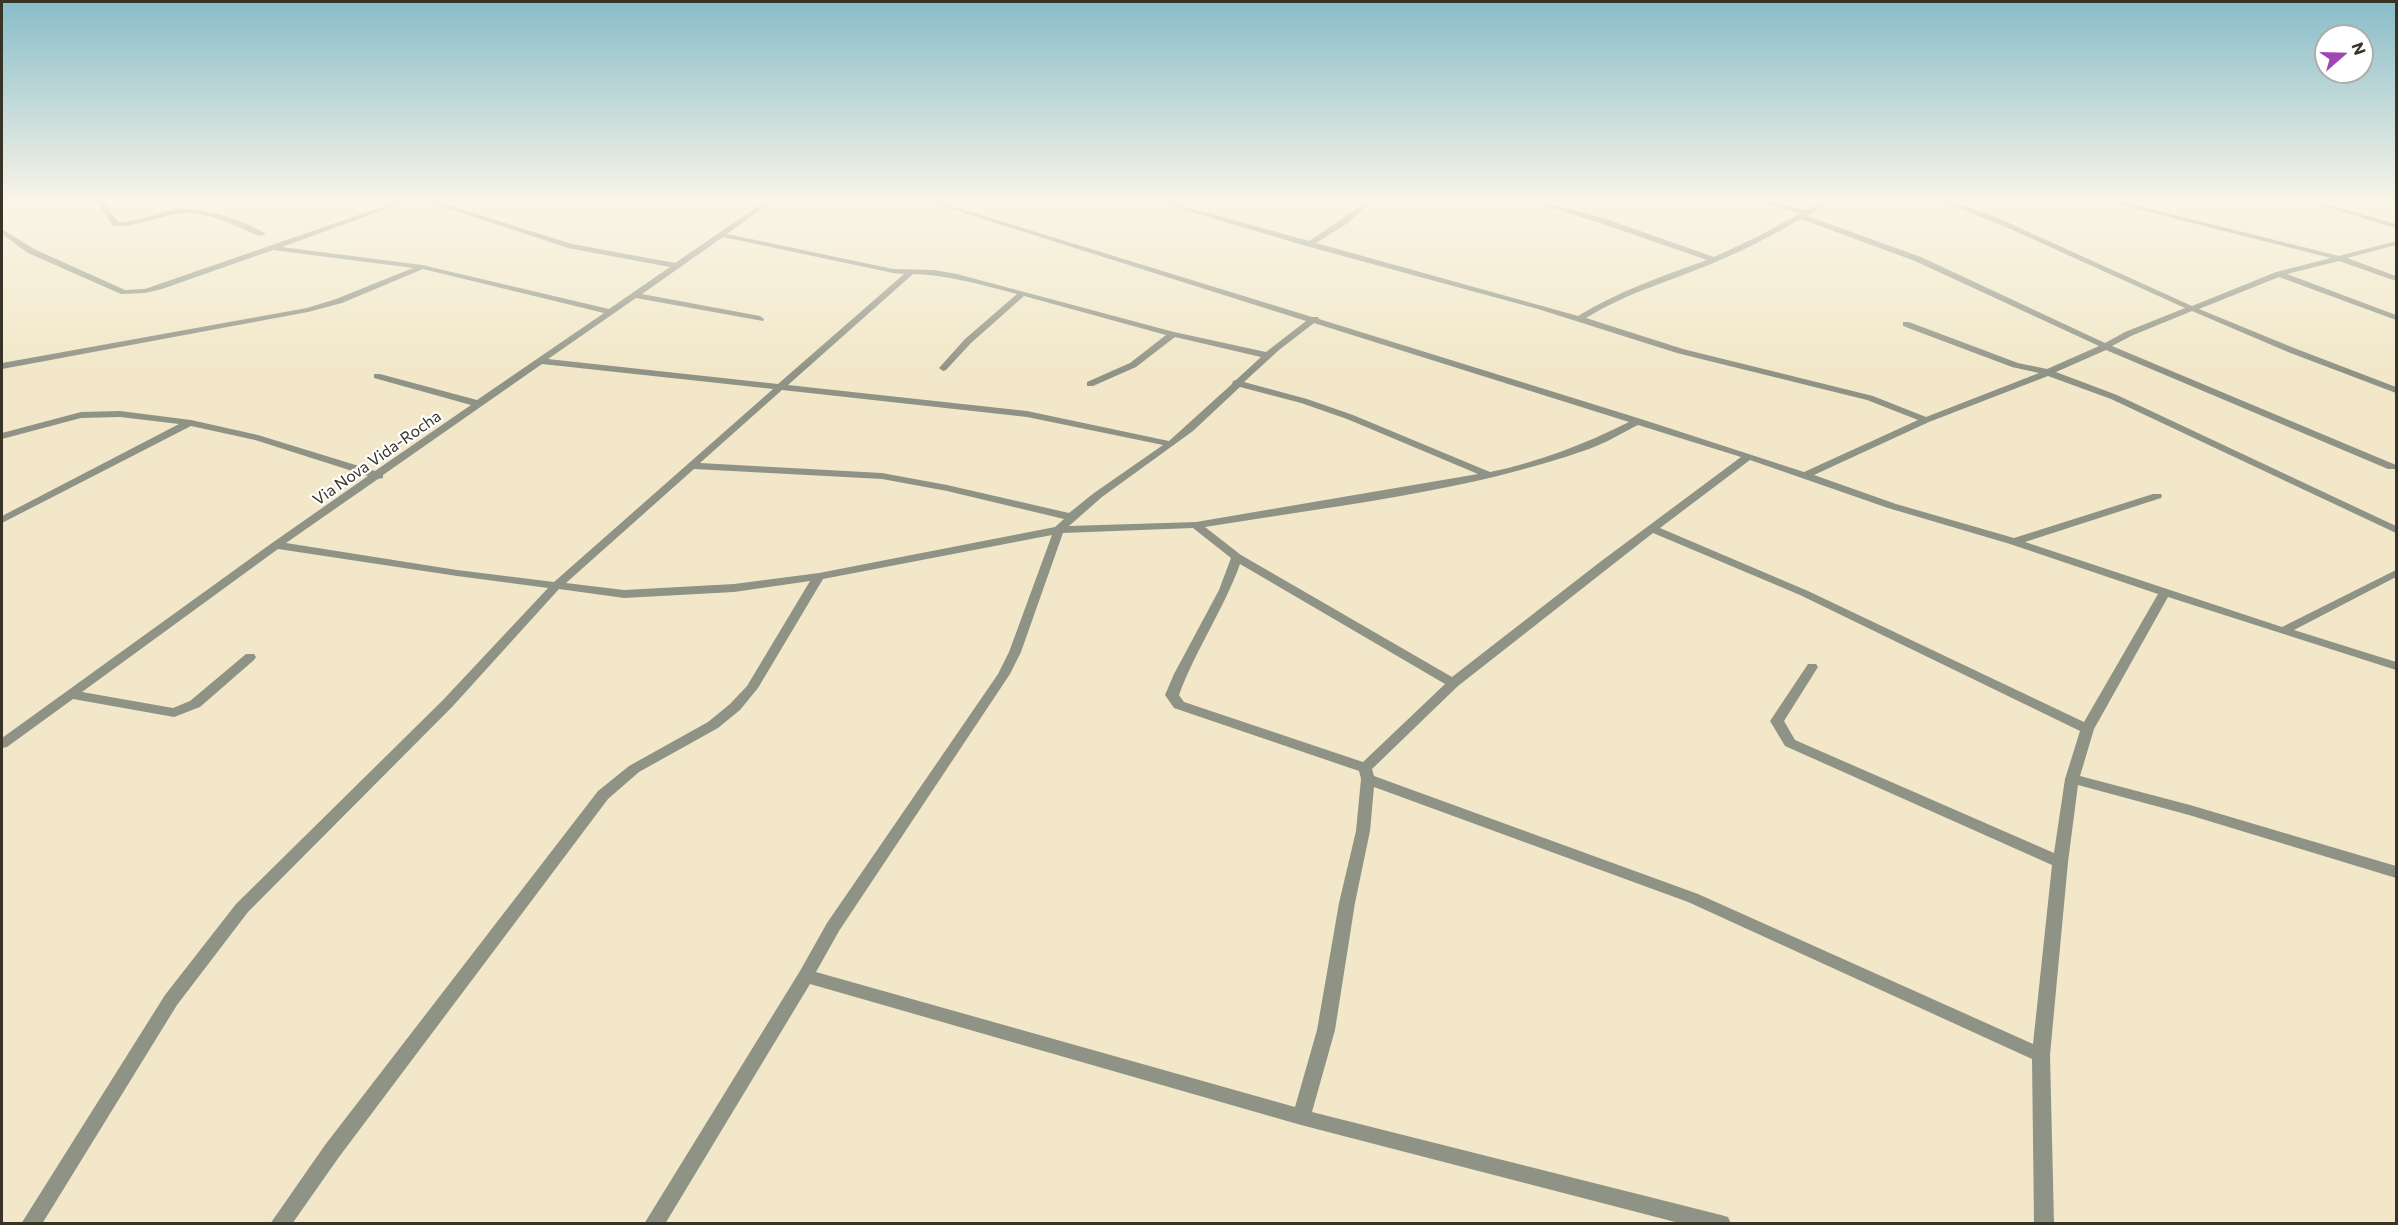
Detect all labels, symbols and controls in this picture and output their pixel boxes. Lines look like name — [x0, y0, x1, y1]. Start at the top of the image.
north arrow — [2314, 24, 2374, 84]
text: N — [2349, 39, 2370, 57]
street label: Via Nova Vida-Rocha — [309, 407, 445, 509]

